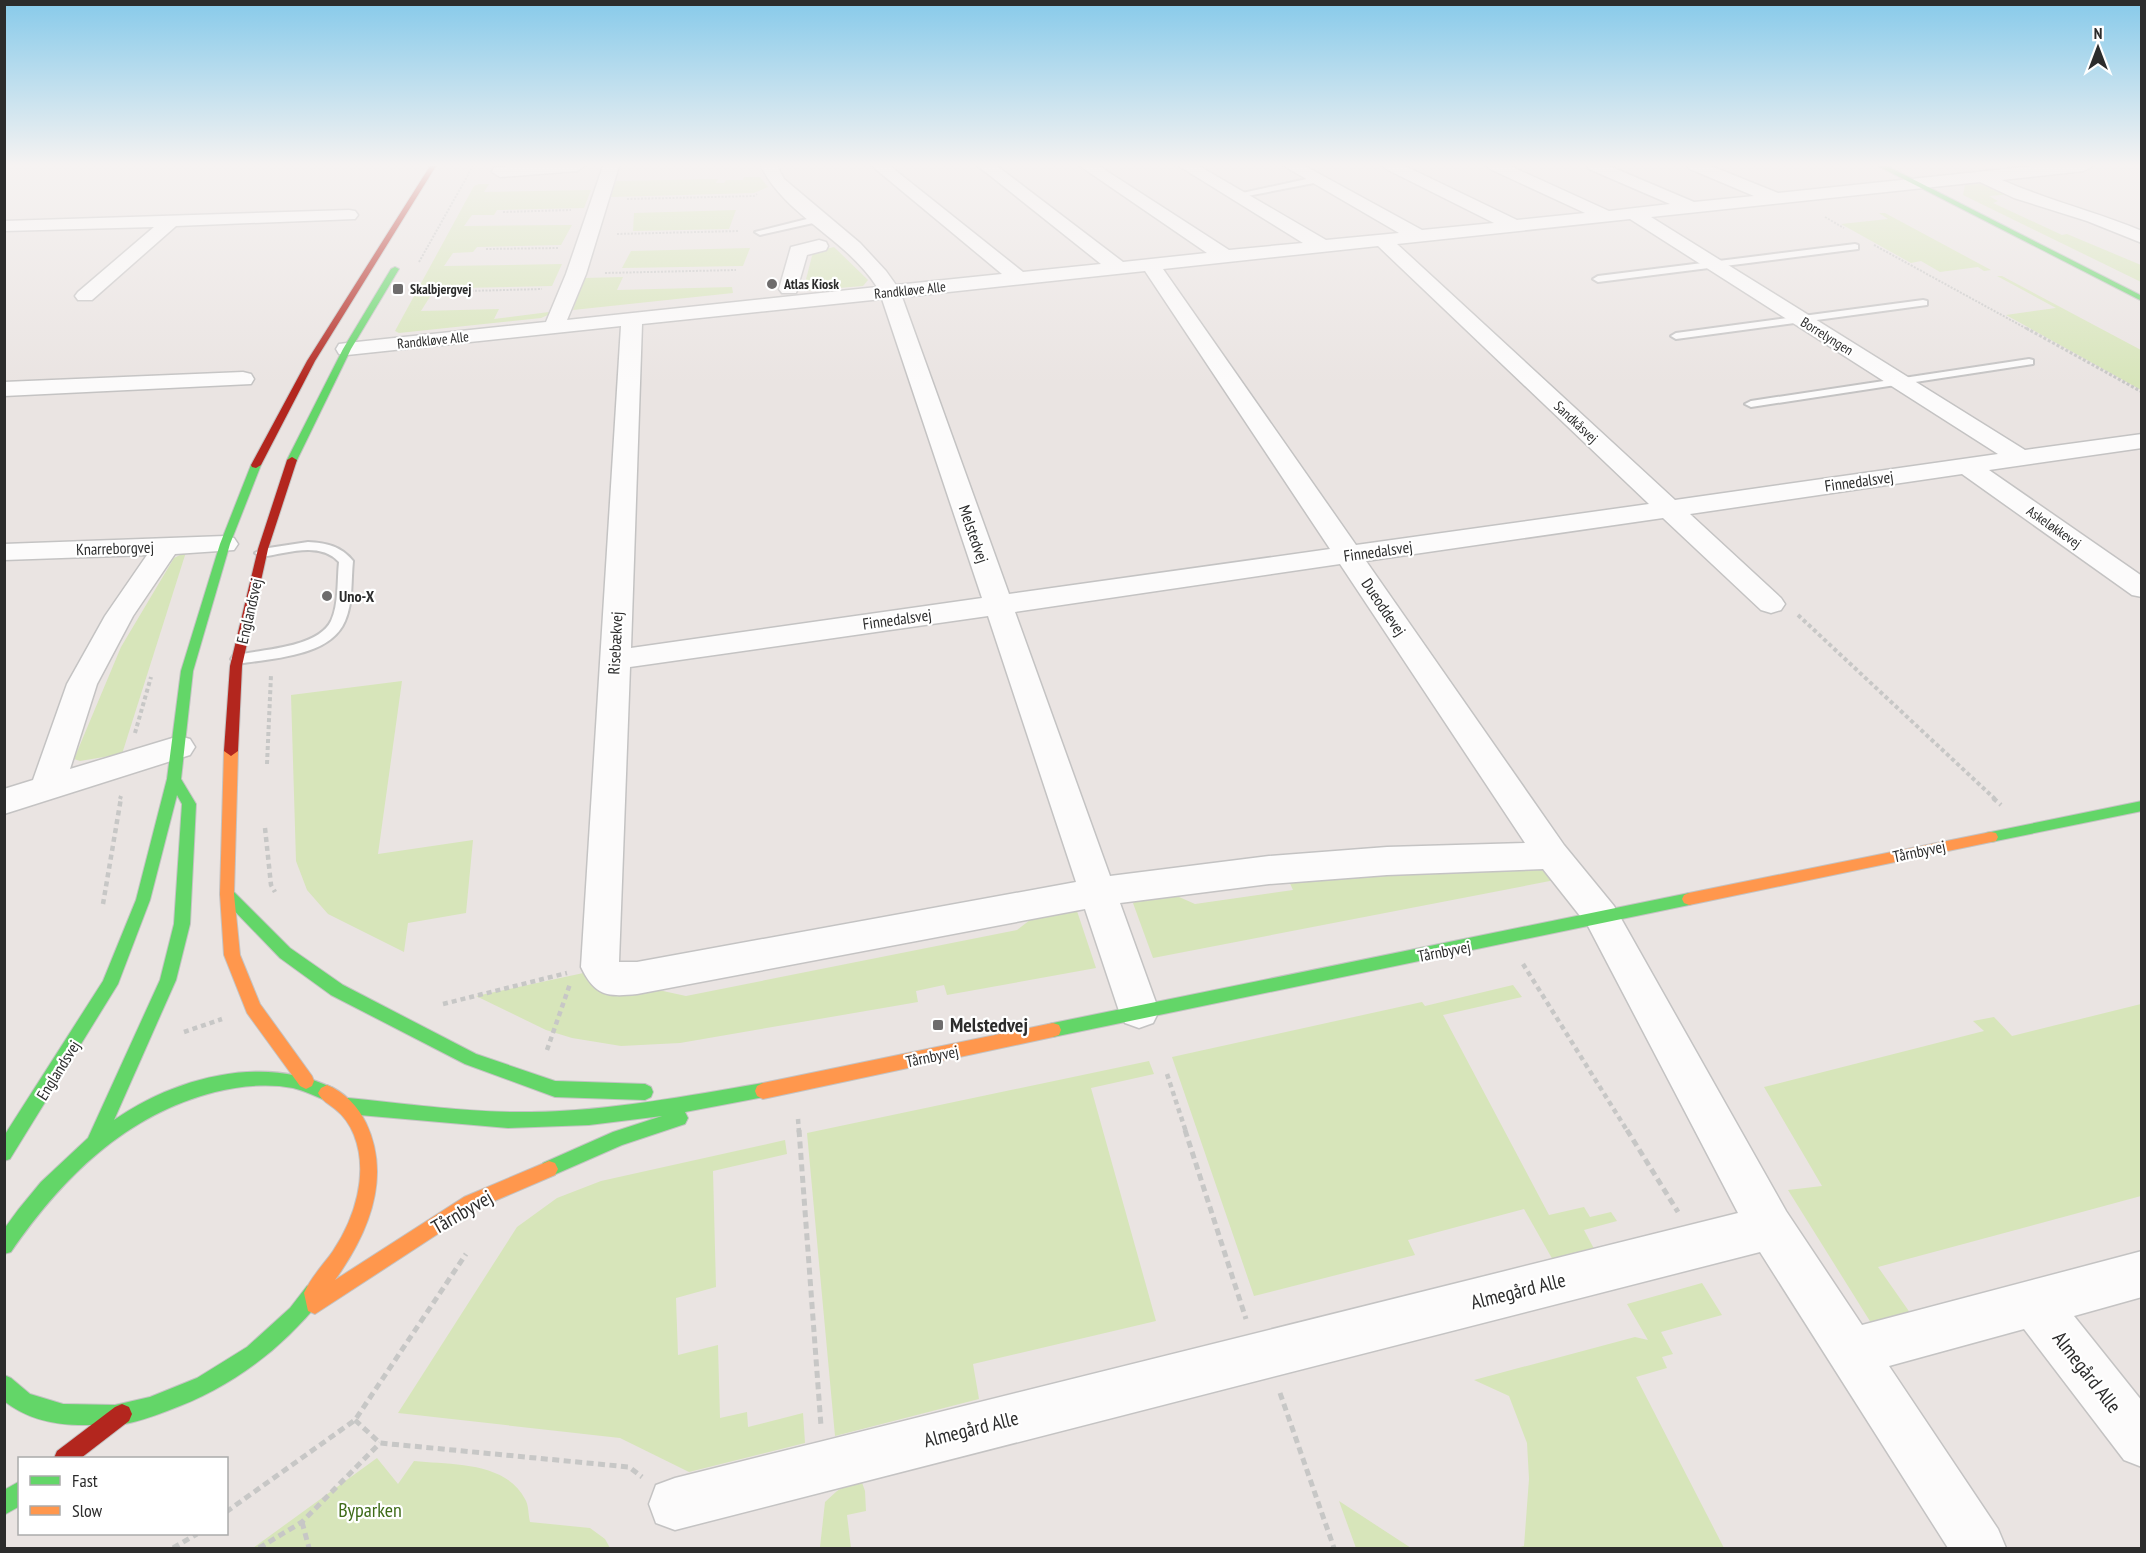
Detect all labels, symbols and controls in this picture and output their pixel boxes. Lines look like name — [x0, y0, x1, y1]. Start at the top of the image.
north arrow — [2068, 18, 2128, 78]
text: N — [2094, 23, 2102, 43]
place label: Atlas Kiosk — [783, 275, 839, 293]
marker: Atlas Kiosk — [765, 277, 779, 291]
street label: Randkløve Alle — [873, 277, 947, 303]
place label: Skalbjergvej — [410, 280, 471, 298]
marker: Skalbjergvej — [391, 282, 405, 296]
street label: Borrelyngen — [1797, 313, 1857, 359]
street label: Randkløve Alle — [396, 327, 470, 353]
street label: Sandkåsvej — [1550, 397, 1602, 447]
street label: Finnedalsvej — [1823, 466, 1895, 496]
street label: Melstedvej — [955, 502, 993, 566]
street label: Askeløkkevej — [2023, 502, 2085, 552]
street label: Finnedalsvej — [1342, 536, 1414, 566]
street label: Knarreborgvej — [76, 537, 154, 559]
street label: Dueoddevej — [1357, 574, 1411, 640]
street label: Englandsvej — [232, 576, 266, 646]
place label: Uno-X — [339, 586, 375, 606]
marker: Uno-X — [320, 589, 334, 603]
street label: Finnedalsvej — [861, 604, 933, 634]
street label: Risebækvej — [603, 611, 627, 675]
street label: Tårnbyvej — [1891, 836, 1947, 866]
street label: Tårnbyvej — [1416, 936, 1472, 966]
place label: Melstedvej — [950, 1012, 1028, 1038]
marker: Melstedvej — [931, 1018, 945, 1032]
street label: Englandsvej — [32, 1036, 84, 1104]
street label: Tårnbyvej — [904, 1041, 960, 1071]
street label: Tårnbyvej — [427, 1184, 497, 1240]
street label: Almegård Alle — [1468, 1267, 1568, 1315]
street label: Almegård Alle — [2047, 1326, 2127, 1418]
street label: Almegård Alle — [921, 1405, 1021, 1453]
legend — [18, 1457, 228, 1535]
text: Fast — [72, 1469, 98, 1492]
park label: Byparken — [338, 1497, 402, 1523]
text: Slow — [72, 1499, 103, 1522]

